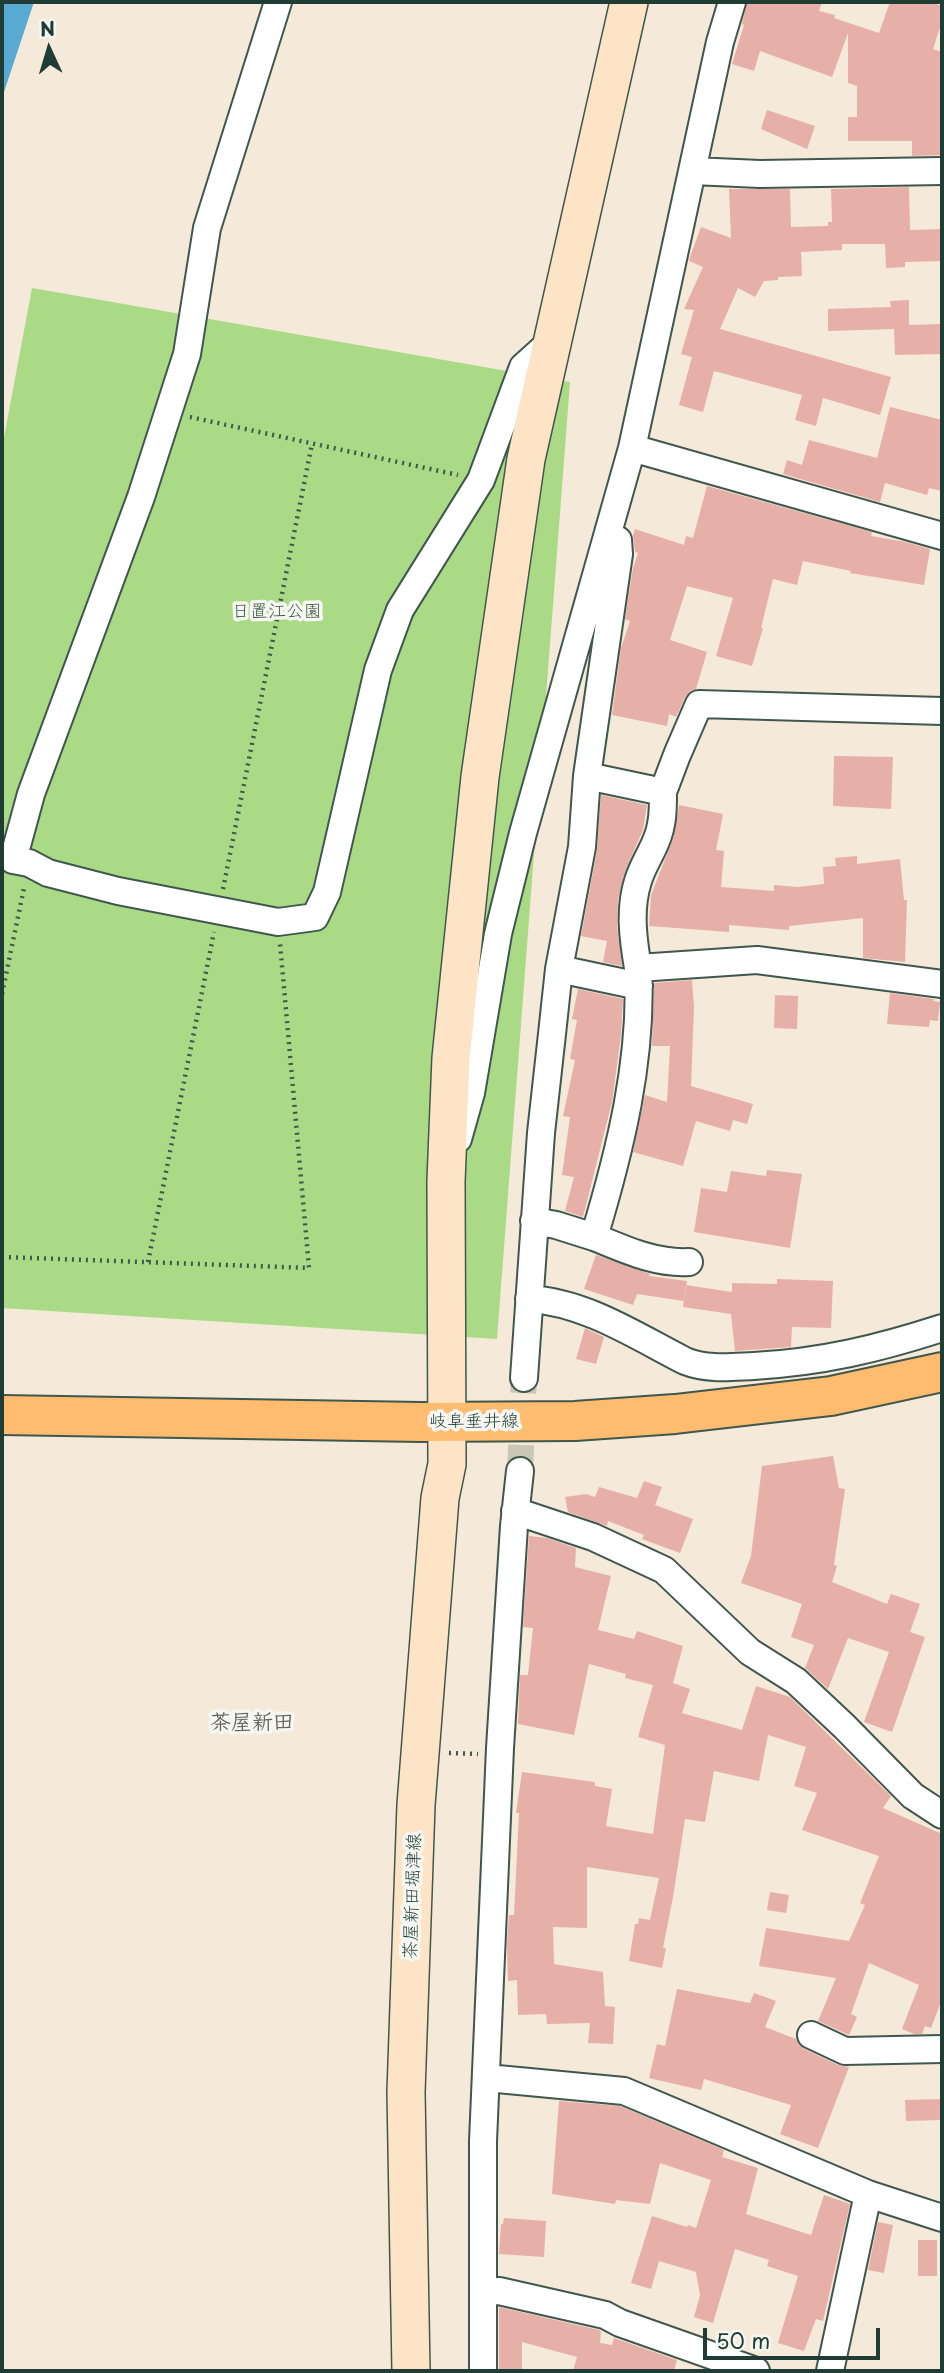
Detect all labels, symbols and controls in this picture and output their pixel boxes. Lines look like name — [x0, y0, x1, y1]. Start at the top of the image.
north arrow — [14, 14, 84, 84]
text: N — [39, 14, 56, 43]
park label: 日置江公園 — [232, 601, 322, 623]
street label: 岐阜垂井線 — [429, 1411, 519, 1433]
district label: 茶屋新田 — [210, 1710, 294, 1736]
street label: 茶屋新田堀津線 — [400, 1833, 426, 1959]
scale bar — [706, 2314, 883, 2358]
text: 50 m — [716, 2324, 770, 2356]

